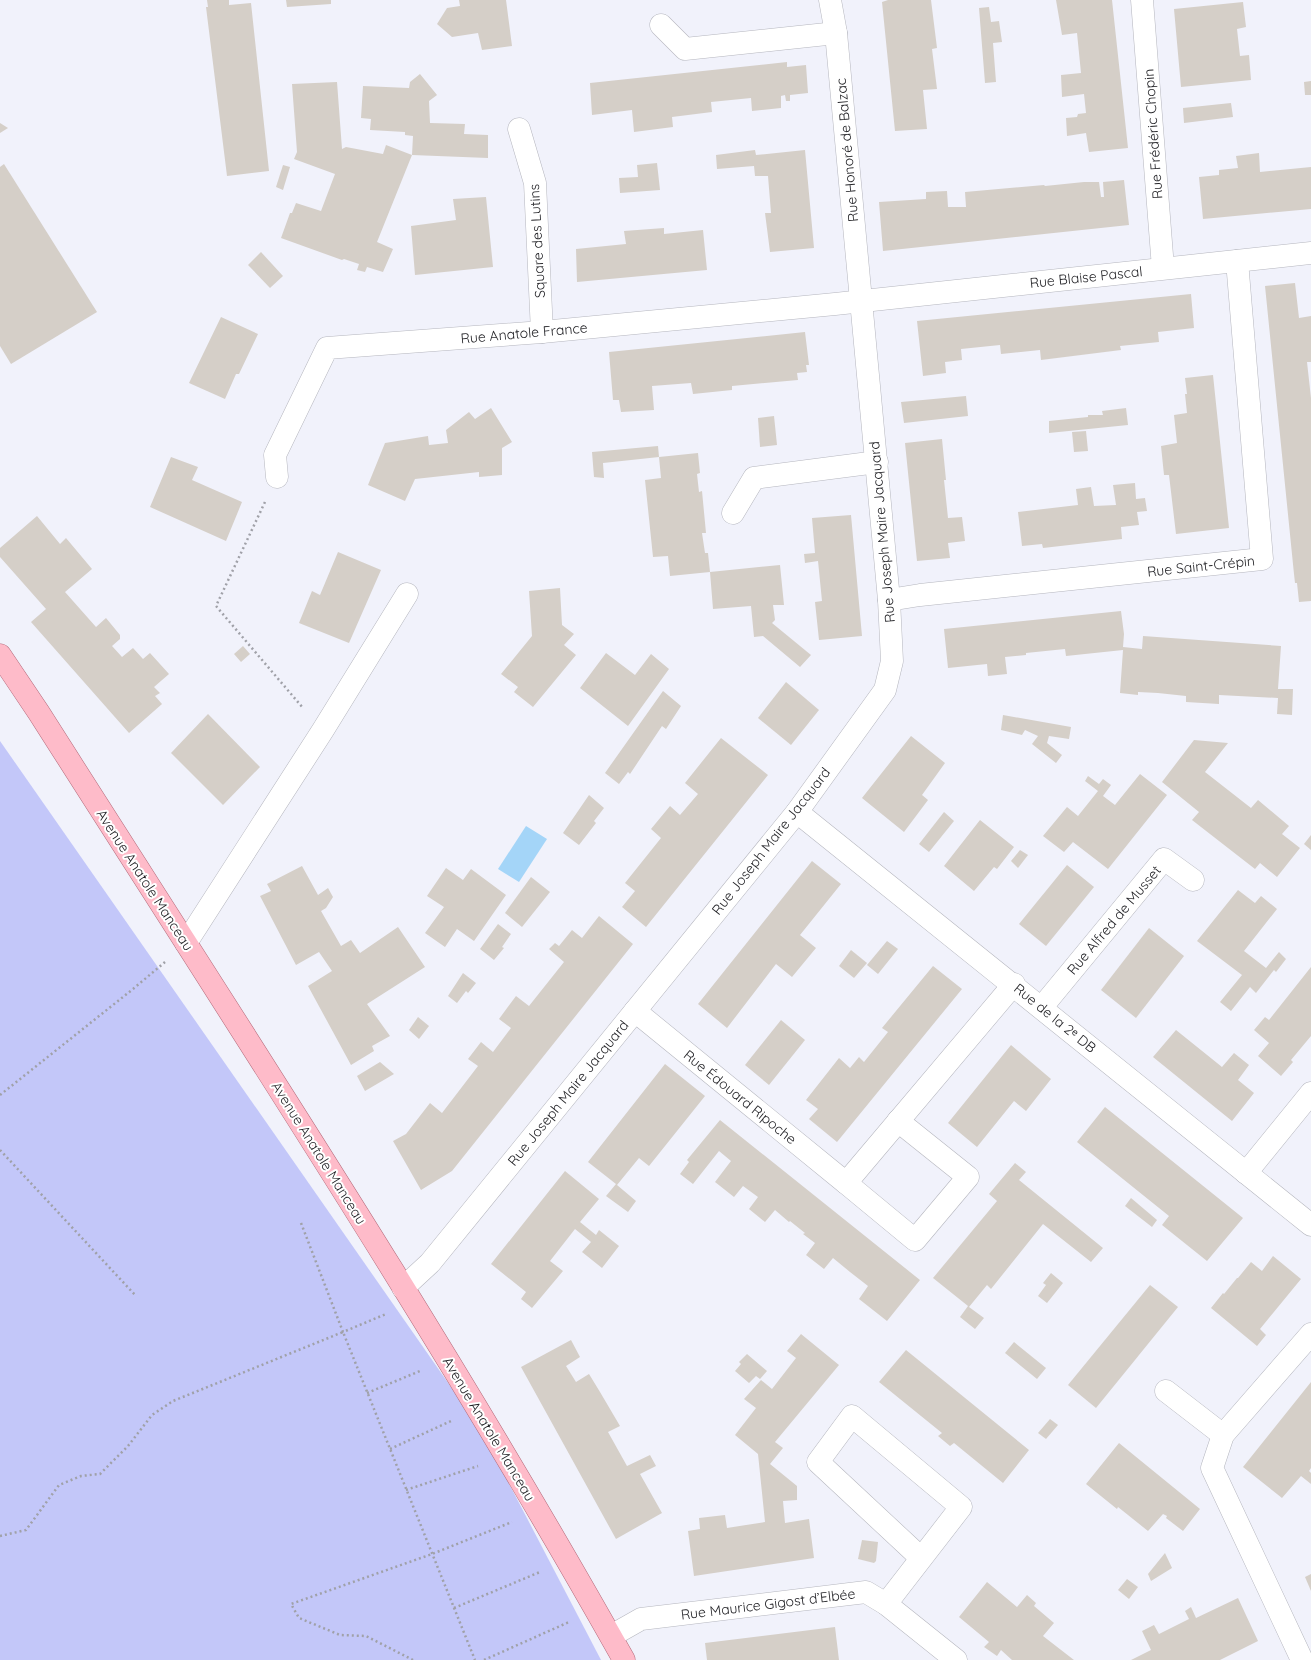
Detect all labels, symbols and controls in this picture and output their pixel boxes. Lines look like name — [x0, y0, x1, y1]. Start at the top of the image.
street label: Rue Frédéric Chopin — [1139, 68, 1167, 200]
street label: Rue Honoré de Balzac — [832, 77, 862, 223]
street label: Square des Lutins — [525, 183, 549, 299]
street label: Rue Blaise Pascal — [1029, 262, 1143, 292]
street label: Rue Anatole France — [460, 318, 588, 348]
street label: Rue Joseph Maire Jacquard — [865, 440, 899, 624]
street label: Rue Saint-Crépin — [1146, 551, 1256, 581]
street label: Rue Joseph Maire Jacquard — [708, 764, 834, 918]
street label: Avenue Anatole Manceau — [93, 806, 197, 954]
street label: Rue Alfred de Musset — [1063, 862, 1165, 978]
street label: Rue de la 2ᵉ DB — [1010, 979, 1100, 1057]
street label: Rue Joseph Maire Jacquard — [504, 1017, 632, 1169]
street label: Rue Édouard Ripoche — [680, 1046, 800, 1148]
street label: Avenue Anatole Manceau — [268, 1078, 370, 1228]
street label: Avenue Anatole Manceau — [439, 1354, 539, 1504]
street label: Rue Maurice Gigost d’Elbée — [680, 1584, 856, 1624]

